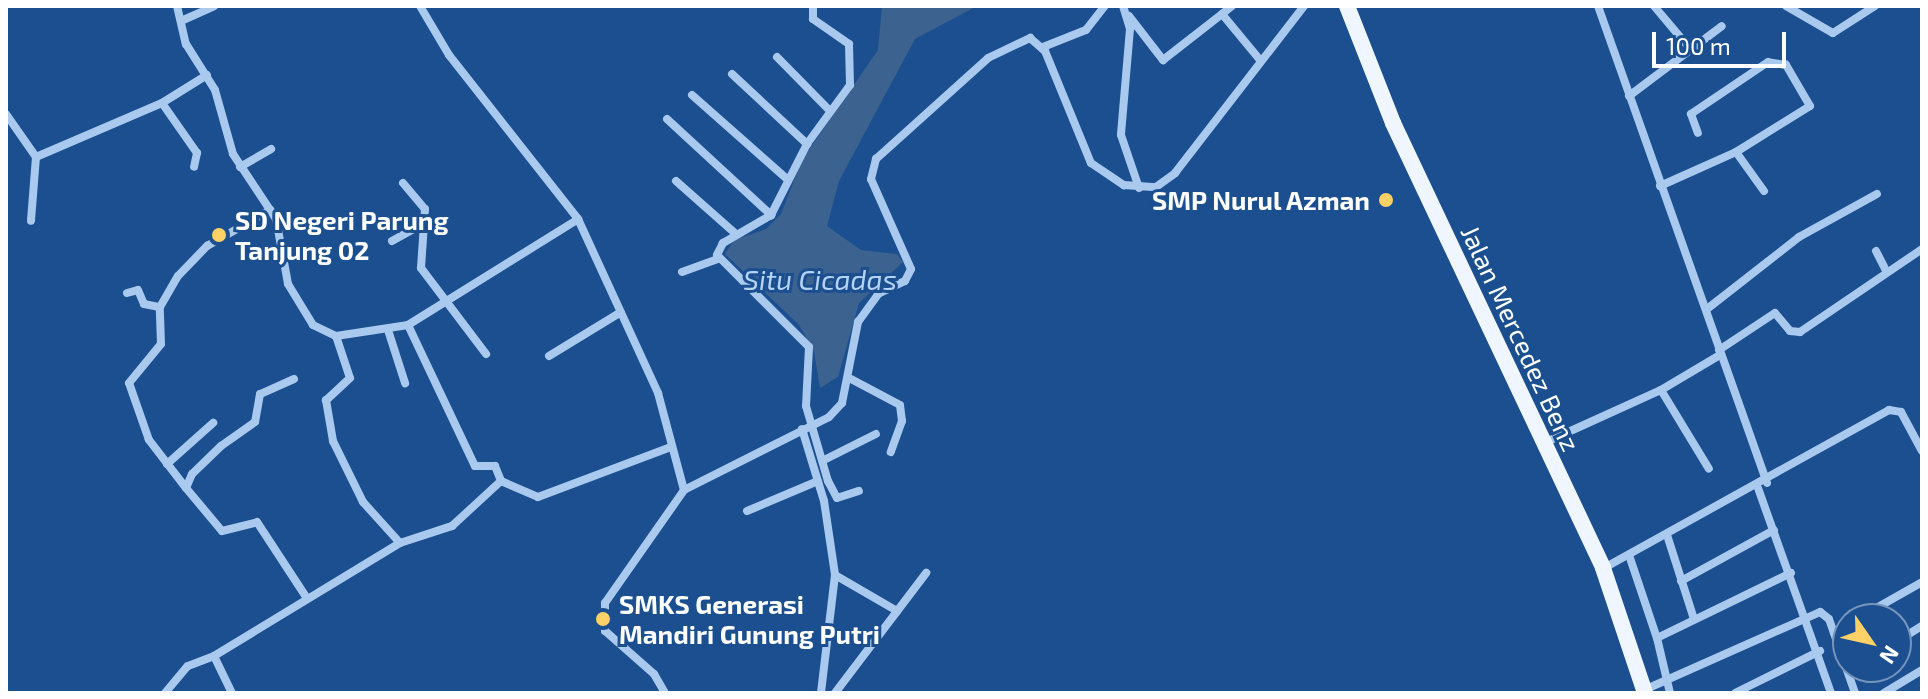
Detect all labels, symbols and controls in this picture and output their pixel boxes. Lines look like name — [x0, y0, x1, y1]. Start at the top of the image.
scale bar — [1656, 16, 1790, 66]
text: 100 m — [1666, 31, 1731, 60]
place label: SMP Nurul Azman — [1150, 184, 1370, 216]
marker: SMP Nurul Azman — [1377, 191, 1395, 209]
place label: SD Negeri Parung Tanjung 02 — [235, 204, 449, 266]
street label: Jalan Mercedez Benz — [1455, 220, 1587, 456]
marker: SD Negeri Parung Tanjung 02 — [210, 226, 228, 244]
water label: Situ Cicadas — [743, 262, 897, 296]
place label: SMKS Generasi Mandiri Gunung Putri — [619, 588, 880, 650]
north arrow — [1832, 603, 1912, 683]
marker: SMKS Generasi Mandiri Gunung Putri — [594, 610, 612, 628]
text: N — [1875, 641, 1905, 669]

